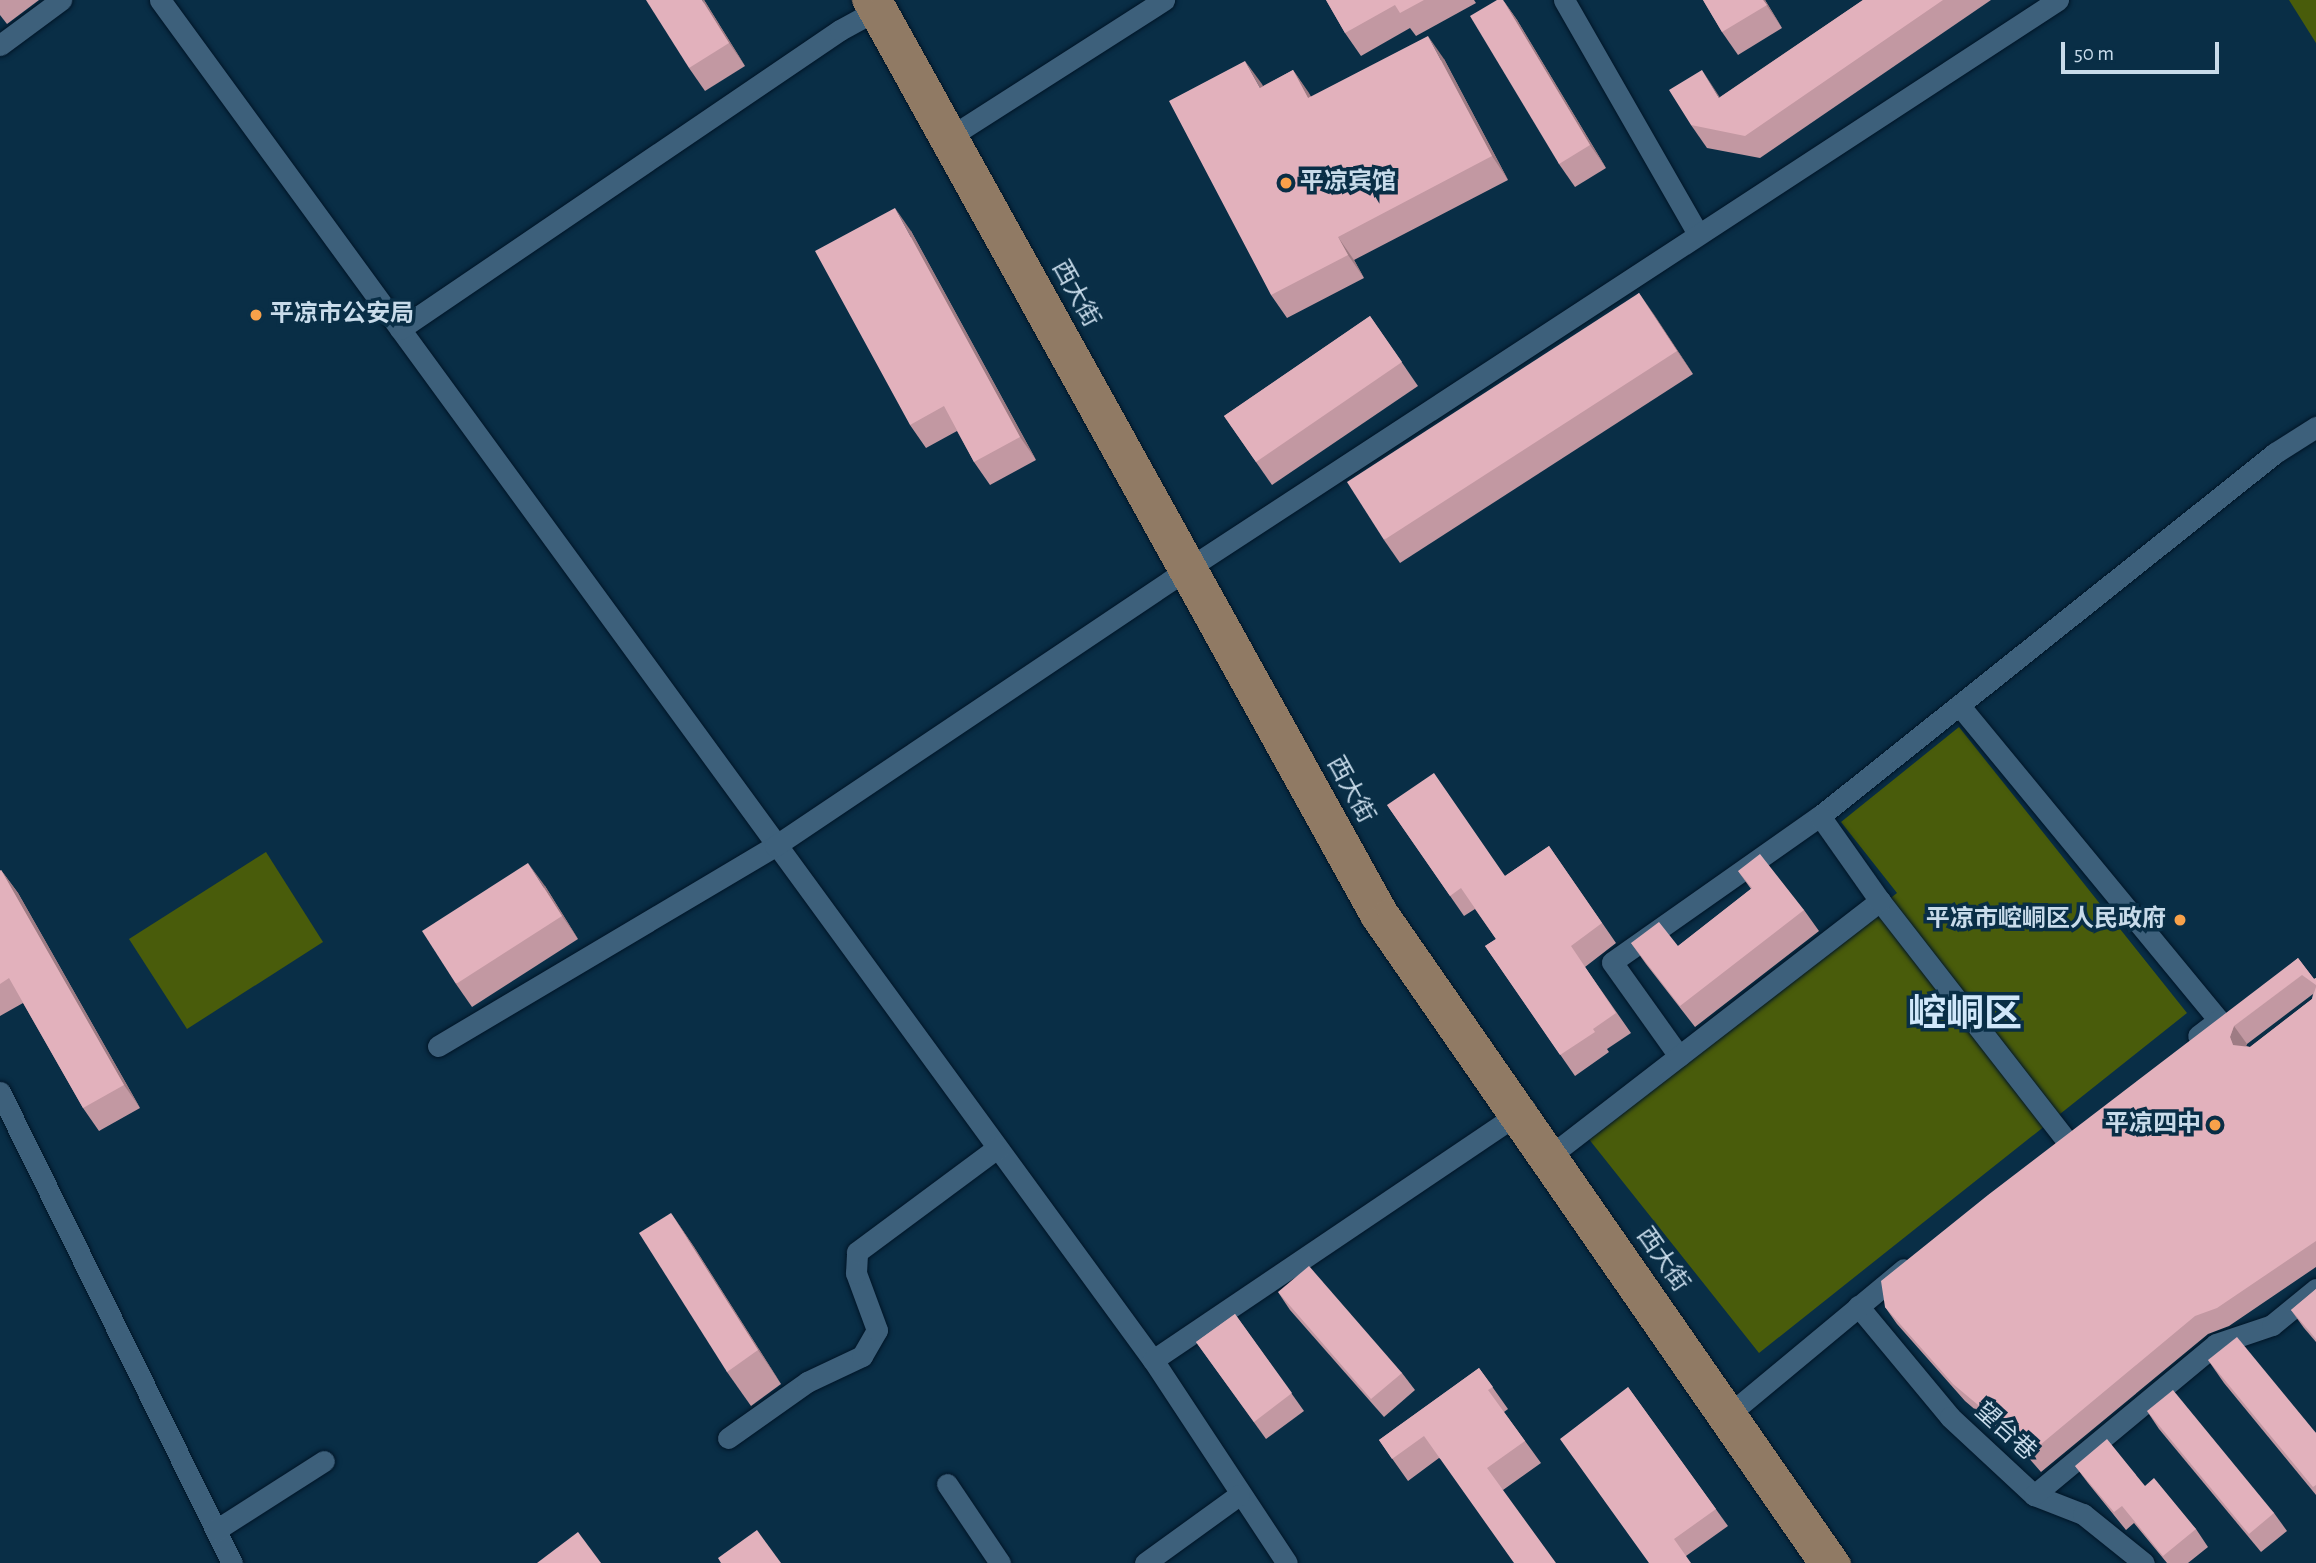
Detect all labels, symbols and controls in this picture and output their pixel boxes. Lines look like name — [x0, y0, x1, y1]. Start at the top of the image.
scale bar — [2064, 28, 2222, 72]
text: 50 m — [2074, 43, 2114, 64]
place label: 平凉宾馆 — [1300, 169, 1396, 197]
marker: 平凉宾馆 — [1278, 175, 1294, 191]
street label: 西大街 — [1045, 256, 1105, 332]
place label: 平凉市公安局 — [270, 301, 414, 329]
marker: 平凉市公安局 — [248, 307, 264, 323]
street label: 西大街 — [1320, 752, 1380, 828]
place label: 平凉市崆峒区人民政府 — [1926, 906, 2166, 934]
marker: 平凉市崆峒区人民政府 — [2172, 912, 2188, 928]
district label: 崆峒区 — [1908, 993, 2022, 1039]
place label: 平凉四中 — [2105, 1111, 2201, 1139]
marker: 平凉四中 — [2207, 1117, 2223, 1133]
street label: 西大街 — [1630, 1222, 1694, 1298]
street label: 望台巷 — [1969, 1397, 2041, 1467]

